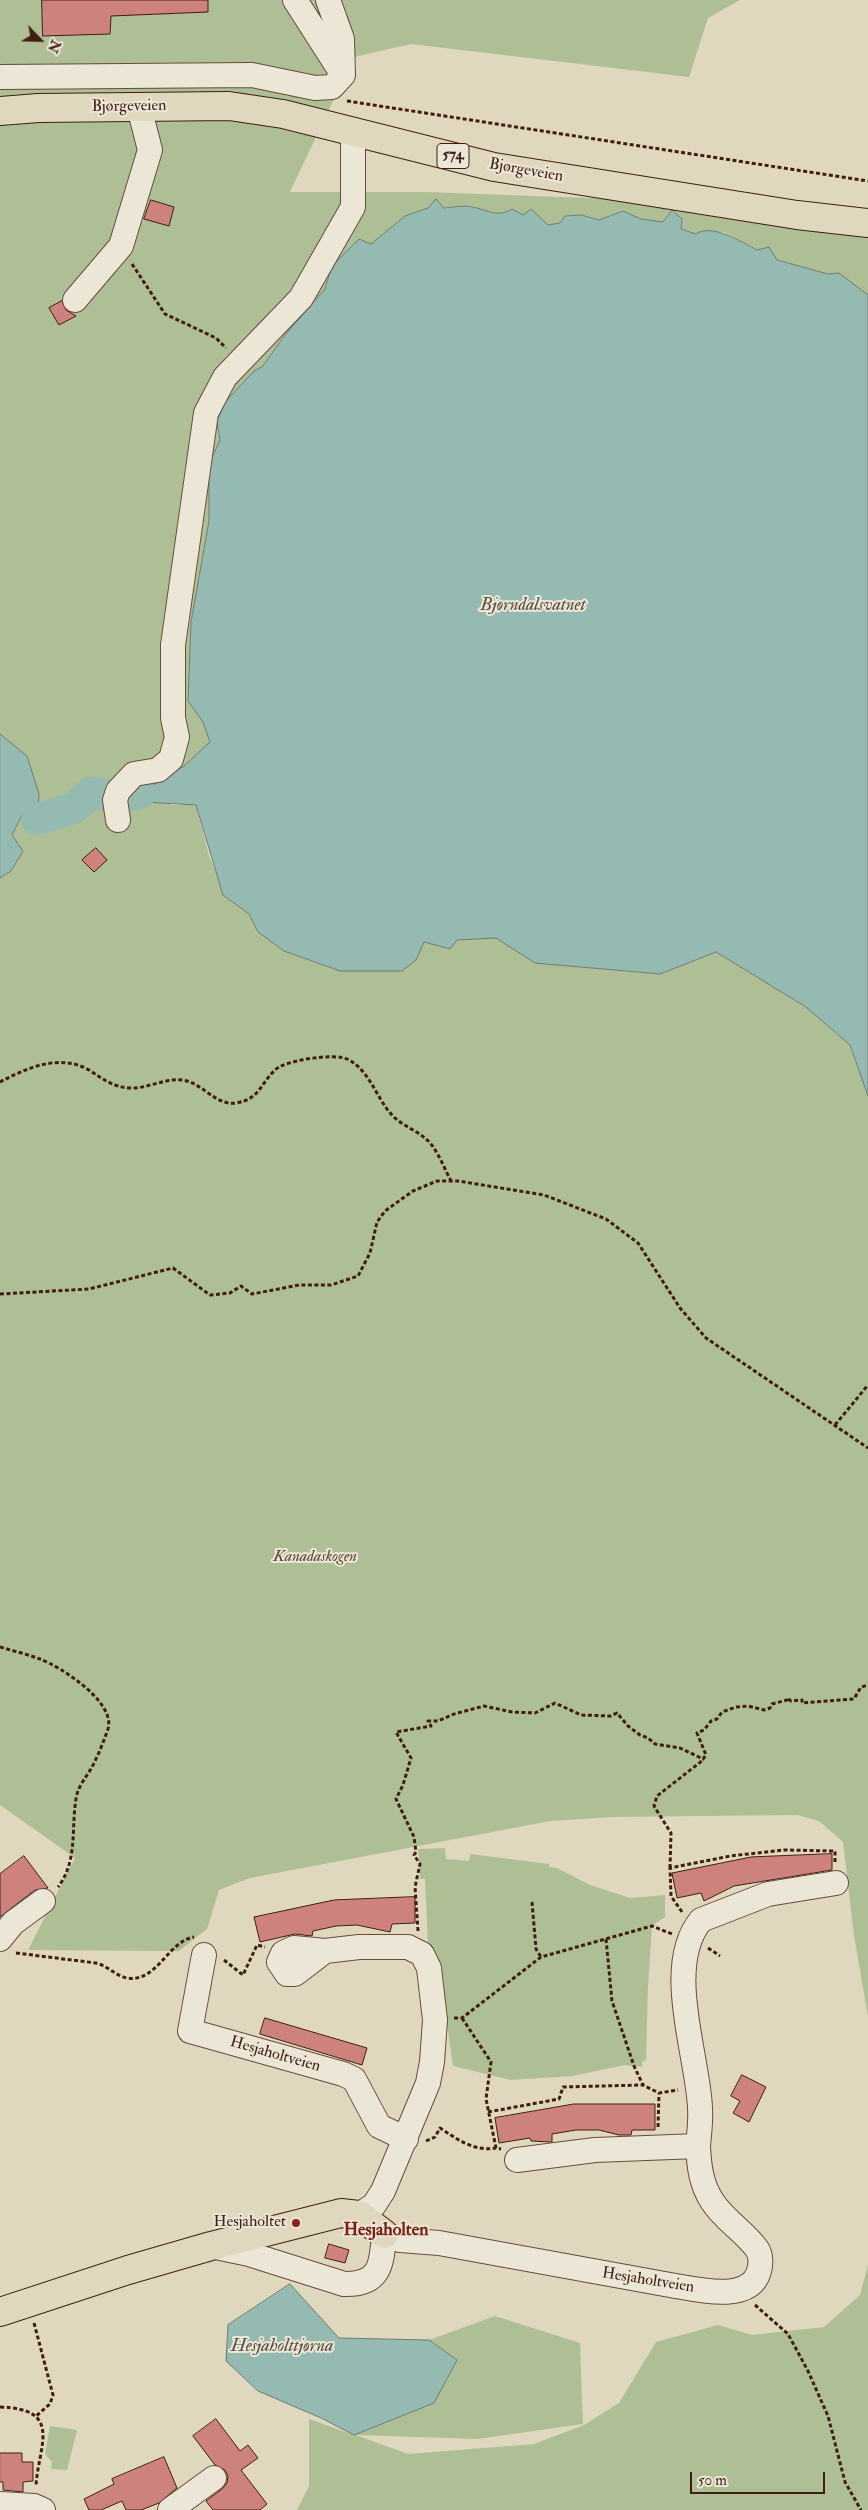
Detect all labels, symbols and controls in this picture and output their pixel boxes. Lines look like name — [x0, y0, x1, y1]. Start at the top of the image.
north arrow — [15, 15, 65, 65]
text: N — [44, 37, 64, 55]
street label: Bjørgeveien — [91, 97, 167, 117]
road number: 574 — [437, 144, 469, 168]
street label: Bjørgeveien — [487, 155, 565, 187]
water label: Bjørndalsvatnet — [480, 595, 586, 617]
park label: Kanadaskogen — [273, 1548, 357, 1568]
street label: Hesjaholtveien — [228, 2033, 322, 2077]
place label: Hesjaholtet — [214, 2213, 286, 2233]
marker: Hesjaholtet — [290, 2217, 302, 2229]
district label: Hesjaholten — [344, 2220, 428, 2242]
street label: Hesjaholtveien — [600, 2264, 696, 2298]
water label: Hesjaholttjørna — [231, 2336, 333, 2358]
scale bar — [693, 2462, 828, 2494]
text: 50 m — [698, 2471, 727, 2490]

